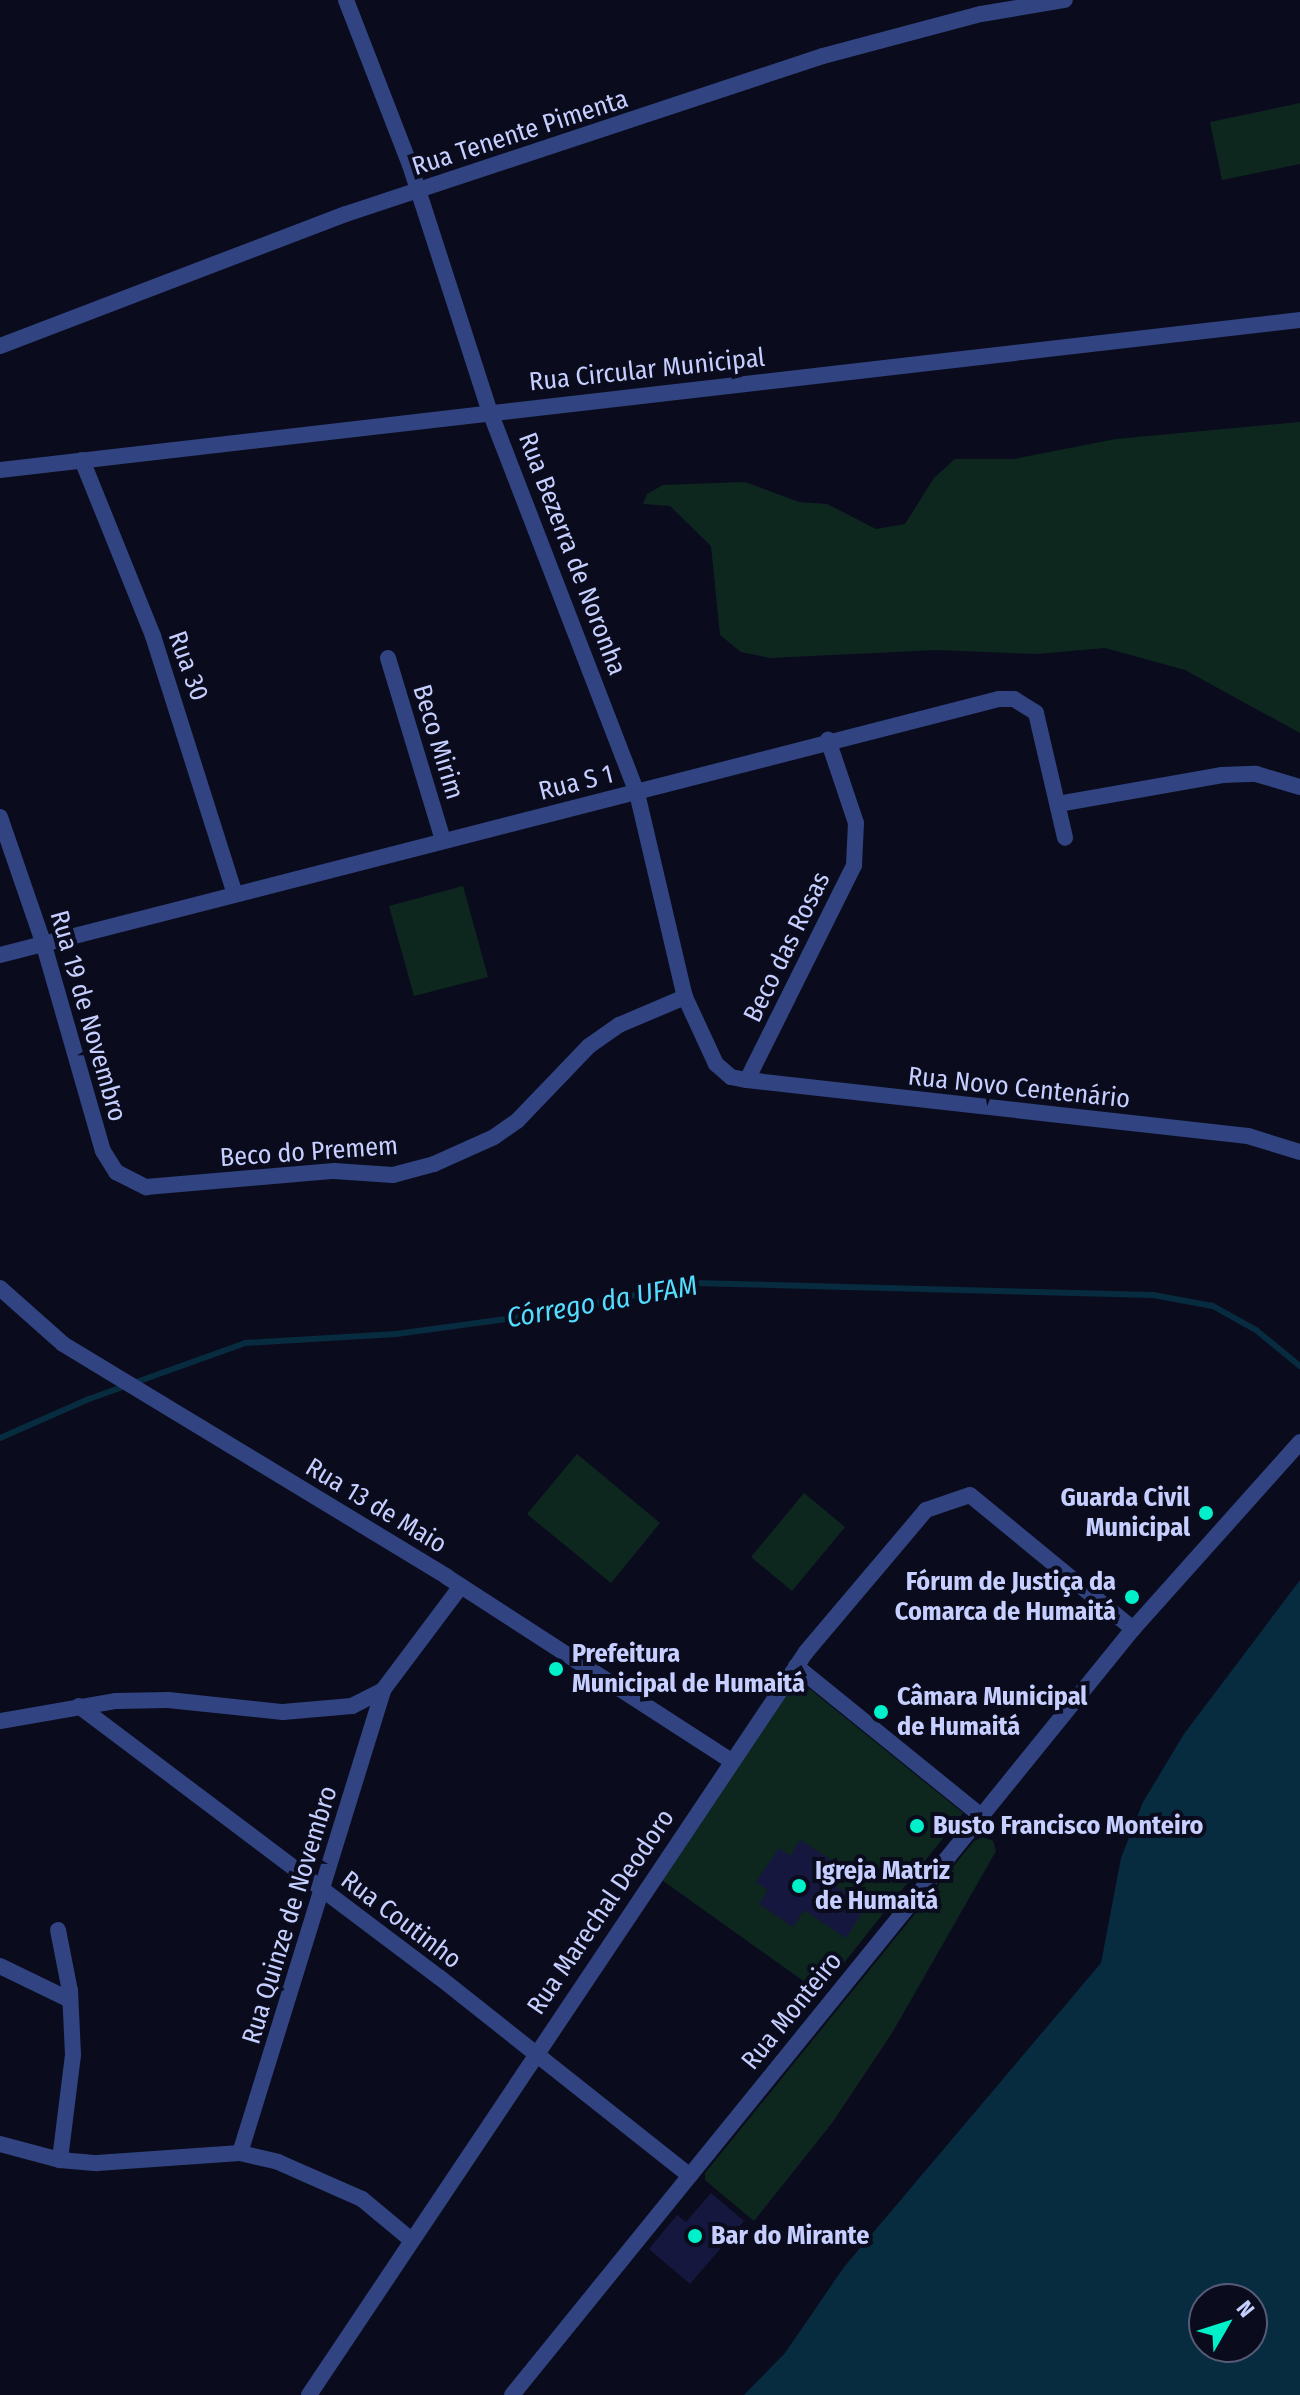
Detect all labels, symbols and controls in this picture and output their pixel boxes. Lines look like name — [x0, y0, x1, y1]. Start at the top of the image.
street label: Rua Tenente Pimenta — [408, 83, 632, 183]
street label: Rua Circular Municipal — [528, 342, 766, 398]
street label: Rua Bezerra de Noronha — [511, 428, 633, 680]
street label: Rua 30 — [161, 627, 215, 705]
street label: Beco Mirim — [406, 681, 470, 803]
street label: Rua S 1 — [535, 759, 617, 807]
street label: Beco das Rosas — [737, 867, 837, 1027]
street label: Rua 19 de Novembro — [43, 907, 133, 1125]
street label: Rua Novo Centenário — [906, 1061, 1132, 1115]
street label: Beco do Premem — [219, 1130, 399, 1174]
water label: Córrego da UFAM — [504, 1269, 700, 1335]
street label: Rua 13 de Maio — [300, 1452, 452, 1560]
place label: Guarda Civil Municipal — [1061, 1482, 1190, 1544]
marker: Guarda Civil Municipal — [1197, 1504, 1215, 1522]
place label: Fórum de Justiça da Comarca de Humaitá — [895, 1566, 1116, 1628]
marker: Fórum de Justiça da Comarca de Humaitá — [1123, 1588, 1141, 1606]
place label: Prefeitura Municipal de Humaitá — [572, 1638, 805, 1700]
marker: Prefeitura Municipal de Humaitá — [547, 1660, 565, 1678]
place label: Câmara Municipal de Humaitá — [897, 1681, 1087, 1742]
marker: Câmara Municipal de Humaitá — [872, 1703, 890, 1721]
street label: Rua Quinze de Novembro — [236, 1782, 344, 2048]
street label: Rua Marechal Deodoro — [521, 1804, 681, 2020]
place label: Busto Francisco Monteiro — [933, 1810, 1203, 1842]
marker: Busto Francisco Monteiro — [908, 1817, 926, 1835]
place label: Igreja Matriz de Humaitá — [815, 1855, 950, 1916]
street label: Rua Coutinho — [335, 1865, 467, 1975]
marker: Igreja Matriz de Humaitá — [790, 1877, 808, 1895]
street label: Rua Monteiro — [735, 1946, 849, 2076]
place label: Bar do Mirante — [711, 2220, 869, 2252]
marker: Bar do Mirante — [686, 2227, 704, 2245]
north arrow — [1188, 2283, 1268, 2363]
text: N — [1231, 2295, 1260, 2322]

